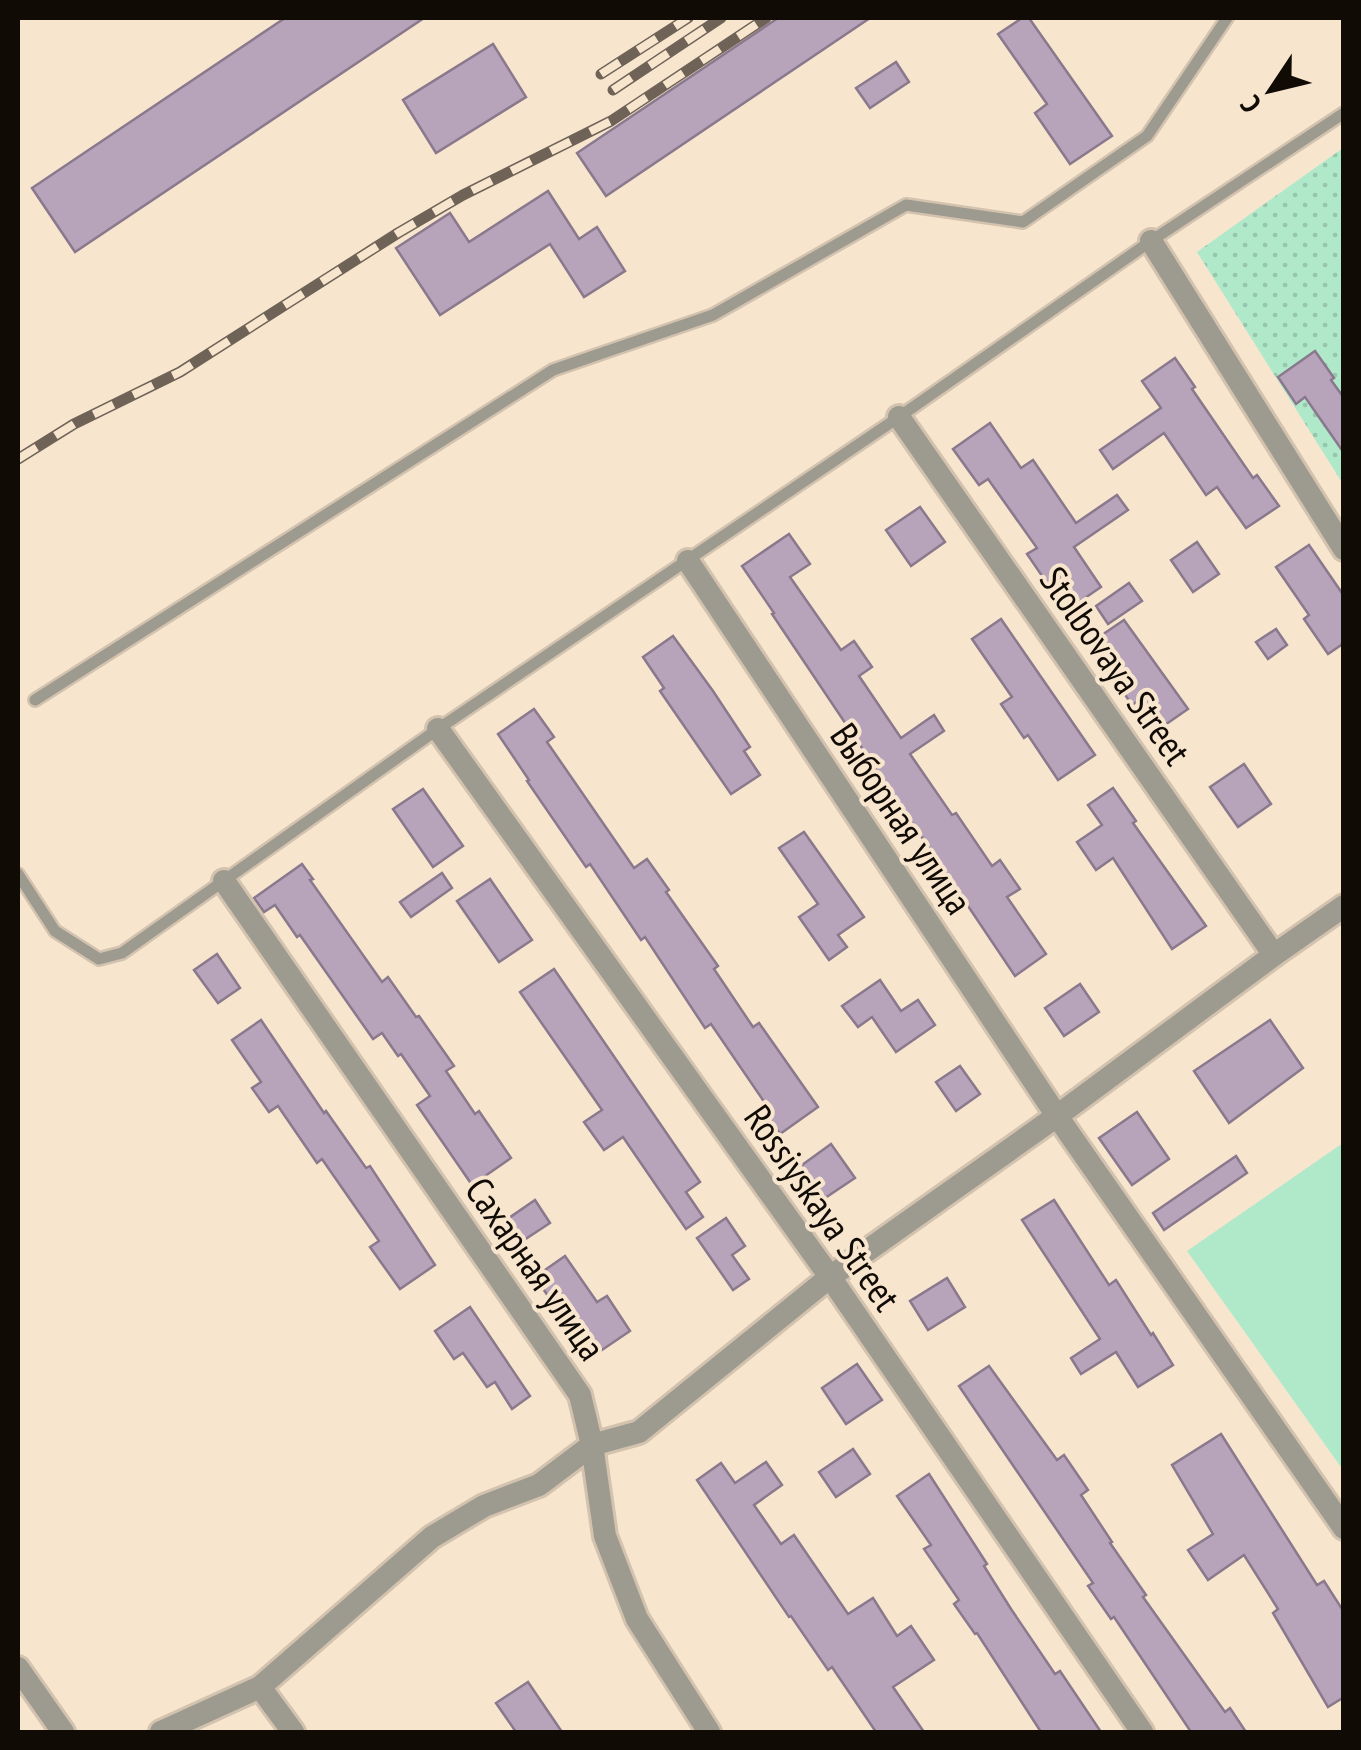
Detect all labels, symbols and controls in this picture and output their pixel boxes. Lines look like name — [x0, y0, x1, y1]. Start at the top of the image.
north arrow — [1221, 40, 1321, 140]
text: С — [1231, 89, 1269, 120]
street label: Stolbovaya Street — [1030, 557, 1203, 774]
street label: Выборная улица — [820, 713, 984, 923]
street label: Rossiyskaya Street — [734, 1095, 913, 1320]
street label: Сахарная улица — [455, 1167, 617, 1369]

